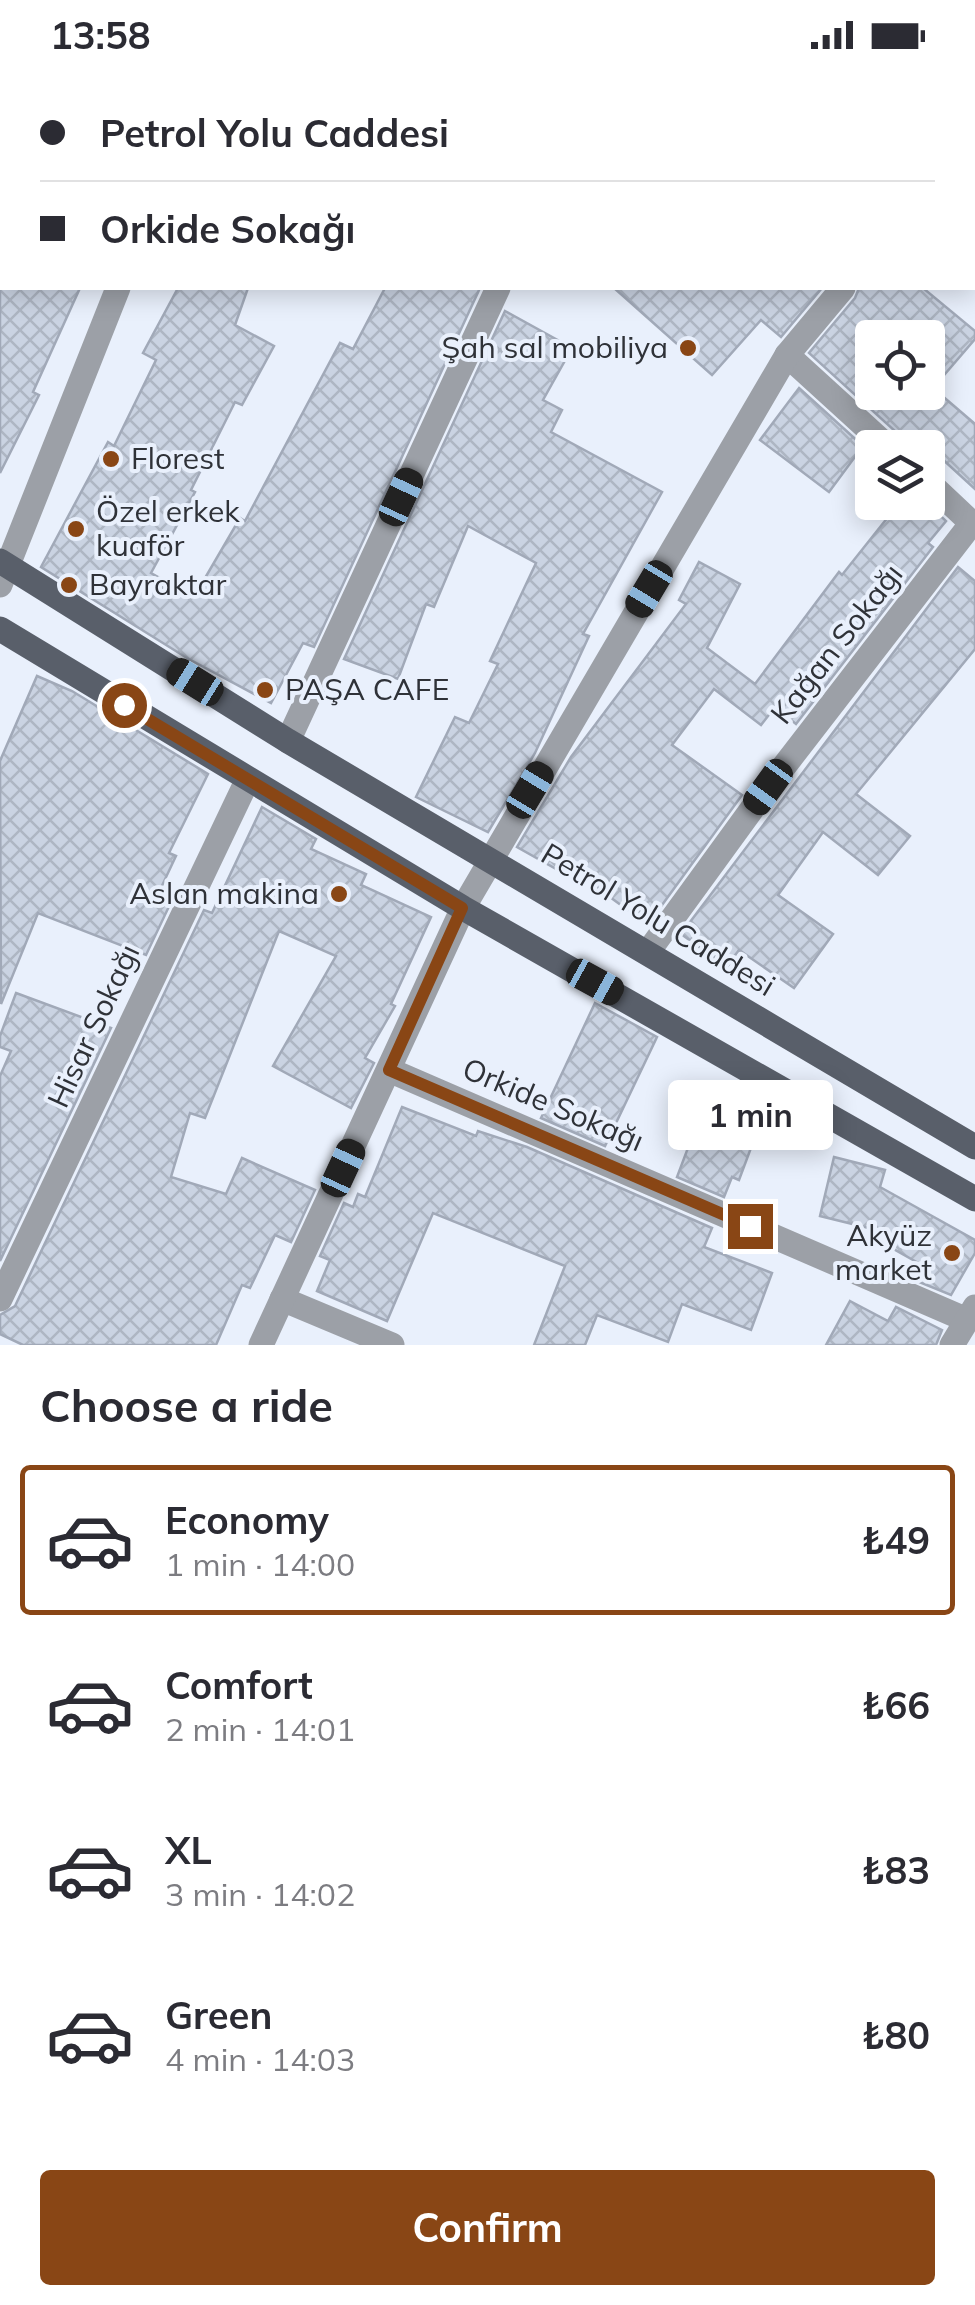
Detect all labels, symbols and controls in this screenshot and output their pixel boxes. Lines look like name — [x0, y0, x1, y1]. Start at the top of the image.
text: 13:58 — [50, 11, 151, 59]
text: Petrol Yolu Caddesi — [100, 109, 449, 157]
text: Orkide Sokağı — [100, 205, 355, 253]
map controls — [855, 320, 945, 520]
button: locate — [855, 320, 945, 410]
place label: Şah sal mobiliya — [442, 328, 668, 366]
marker: Şah sal mobiliya — [677, 337, 699, 359]
button: layers — [855, 430, 945, 520]
place label: Florest — [131, 439, 224, 477]
marker: Florest — [100, 448, 122, 470]
car — [375, 463, 427, 531]
place label: Özel erkek kuaför — [96, 492, 240, 564]
marker: Özel erkek kuaför — [65, 518, 87, 540]
car — [621, 556, 677, 622]
street label: Kağan Sokağı — [762, 556, 911, 731]
place label: Bayraktar — [89, 565, 226, 603]
marker: Bayraktar — [58, 574, 80, 596]
car — [162, 653, 228, 711]
place label: PAŞA CAFE — [285, 670, 449, 708]
marker: PAŞA CAFE — [254, 679, 276, 701]
route start — [102, 683, 147, 728]
car — [738, 754, 798, 820]
car — [502, 757, 558, 823]
street label: Petrol Yolu Caddesi — [535, 834, 782, 1004]
place label: Aslan makina — [129, 874, 319, 912]
marker: Aslan makina — [328, 883, 350, 905]
street label: Hisar Sokağı — [39, 938, 148, 1113]
car — [561, 954, 629, 1010]
street label: Orkide Sokağı — [457, 1049, 650, 1159]
callout: 1 min — [668, 1081, 832, 1151]
text: 1 min — [708, 1095, 793, 1135]
car — [317, 1134, 369, 1202]
route end — [728, 1204, 773, 1249]
place label: Akyüz market — [835, 1216, 932, 1288]
marker: Akyüz market — [941, 1242, 963, 1264]
text: Choose a ride — [40, 1377, 333, 1433]
icon: car — [45, 1495, 135, 1585]
text: Economy — [165, 1496, 329, 1544]
text: ₺49 — [862, 1516, 930, 1564]
text: 1 min · 14:00 — [165, 1544, 355, 1584]
icon: car — [45, 1660, 135, 1750]
text: Comfort — [165, 1661, 313, 1709]
text: ₺66 — [862, 1681, 930, 1729]
text: 2 min · 14:01 — [165, 1709, 355, 1749]
icon: car — [45, 1825, 135, 1915]
text: XL — [165, 1826, 212, 1874]
text: ₺83 — [862, 1846, 930, 1894]
text: 3 min · 14:02 — [165, 1874, 355, 1914]
icon: car — [45, 1990, 135, 2080]
text: Green — [165, 1991, 272, 2039]
text: ₺80 — [862, 2011, 930, 2059]
text: 4 min · 14:03 — [165, 2039, 355, 2079]
button: Confirm — [40, 2170, 935, 2285]

